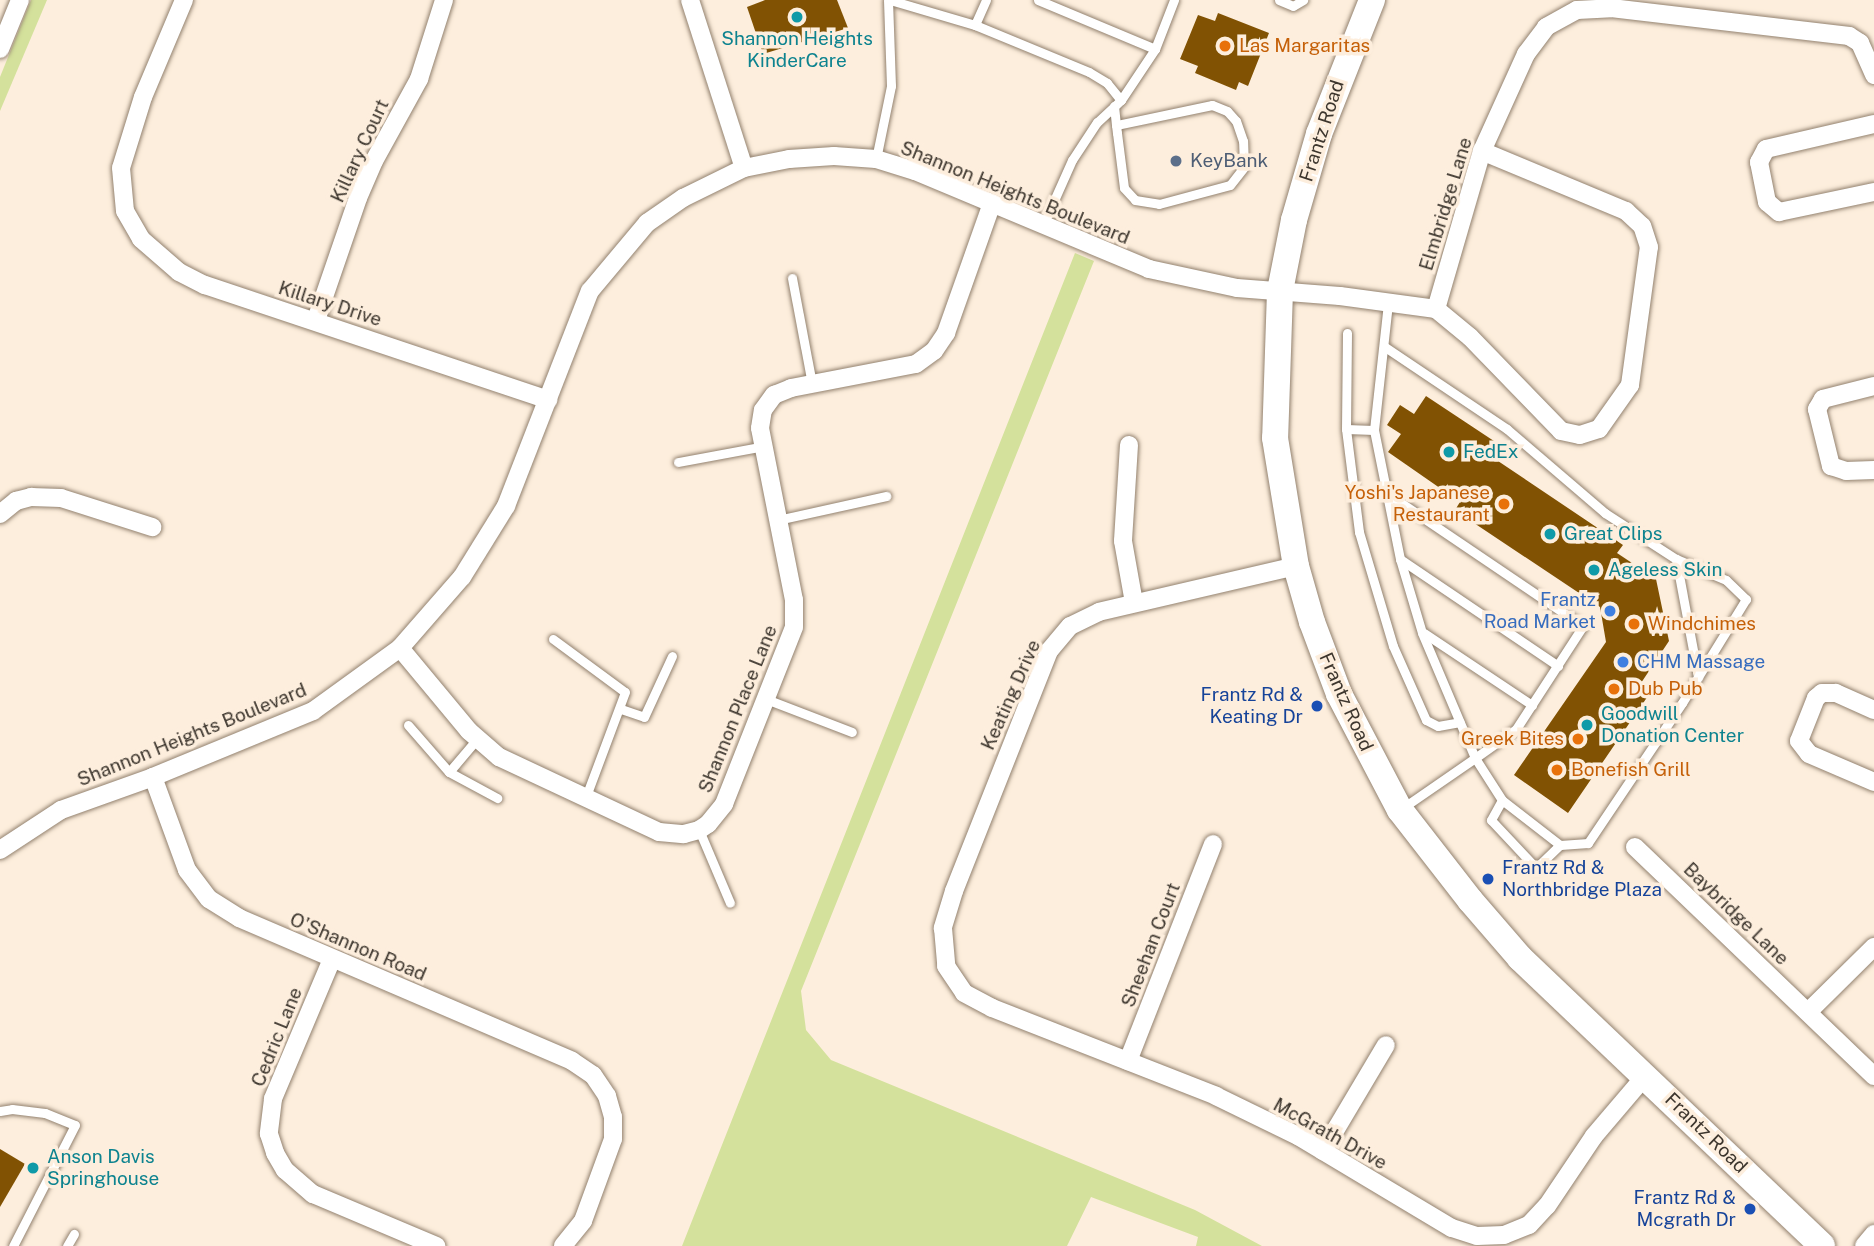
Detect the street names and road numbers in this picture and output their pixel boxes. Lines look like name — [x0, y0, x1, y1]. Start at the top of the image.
street label: Frantz Road — [1295, 77, 1349, 185]
street label: Killary Court — [326, 96, 394, 206]
street label: Elmbridge Lane — [1415, 135, 1477, 273]
street label: Shannon Heights Boulevard — [897, 136, 1133, 250]
street label: Killary Drive — [275, 277, 385, 331]
street label: Shannon Place Lane — [694, 622, 782, 796]
street label: Keating Drive — [977, 636, 1045, 754]
street label: Frantz Road — [1314, 649, 1378, 755]
street label: Shannon Heights Boulevard — [74, 678, 310, 792]
street label: Baybridge Lane — [1679, 858, 1793, 970]
street label: Sheehan Court — [1117, 879, 1185, 1011]
street label: O'Shannon Road — [286, 908, 430, 986]
street label: Cedric Lane — [247, 984, 307, 1090]
street label: Frantz Road — [1660, 1088, 1752, 1178]
street label: McGrath Drive — [1269, 1093, 1391, 1175]

